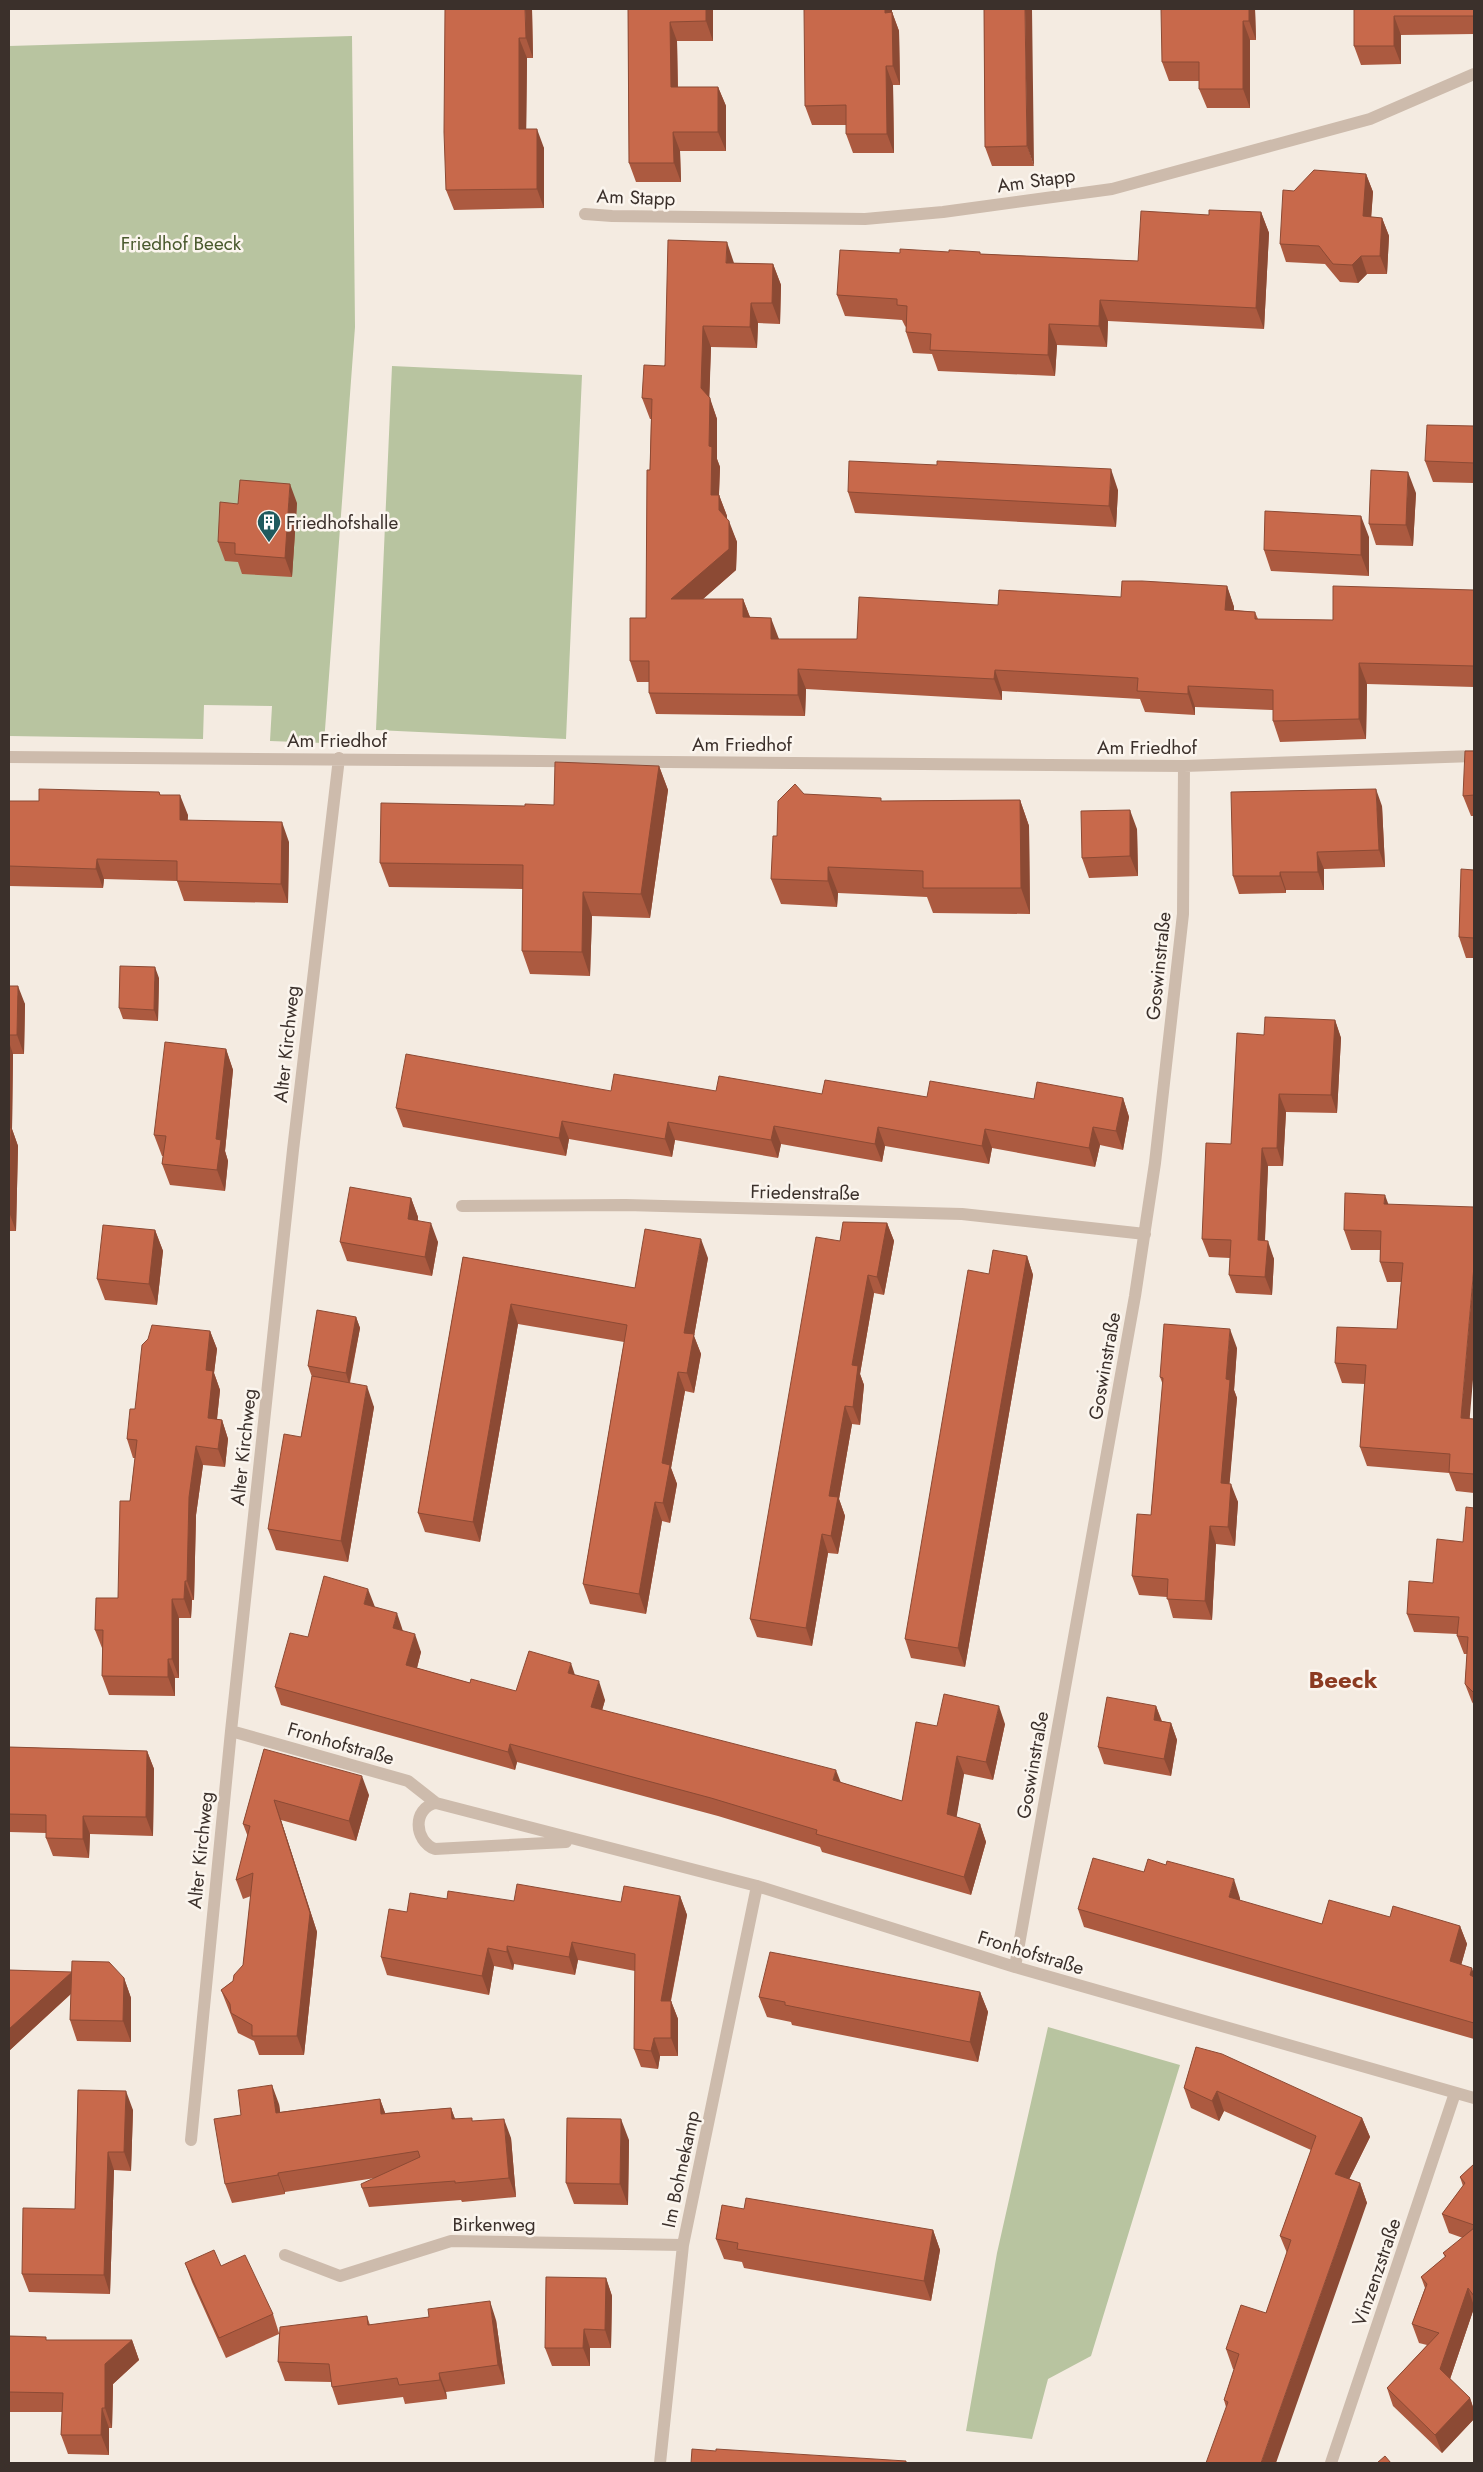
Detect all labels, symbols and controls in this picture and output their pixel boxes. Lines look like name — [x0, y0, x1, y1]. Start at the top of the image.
street label: Am Stapp — [995, 162, 1077, 199]
street label: Am Stapp — [596, 183, 676, 212]
park label: Friedhof Beeck — [121, 230, 242, 257]
building icon: Friedhofshalle — [256, 509, 282, 543]
place label: Friedhofshalle — [286, 509, 398, 536]
street label: Am Friedhof — [287, 727, 388, 754]
street label: Am Friedhof — [692, 731, 793, 758]
street label: Am Friedhof — [1097, 734, 1198, 761]
street label: Goswinstraße — [1139, 910, 1178, 1022]
street label: Alter Kirchweg — [267, 984, 306, 1104]
street label: Friedenstraße — [750, 1178, 860, 1207]
street label: Goswinstraße — [1082, 1310, 1127, 1422]
street label: Alter Kirchweg — [224, 1387, 263, 1507]
district label: Beeck — [1308, 1662, 1378, 1697]
street label: Goswinstraße — [1010, 1709, 1055, 1821]
street label: Fronhofstraße — [284, 1715, 398, 1772]
street label: Alter Kirchweg — [181, 1790, 220, 1910]
street label: Fronhofstraße — [974, 1924, 1088, 1982]
street label: Im Bohnekamp — [655, 2108, 706, 2230]
street label: Birkenweg — [452, 2211, 536, 2238]
street label: Vinzenzstraße — [1345, 2214, 1408, 2330]

